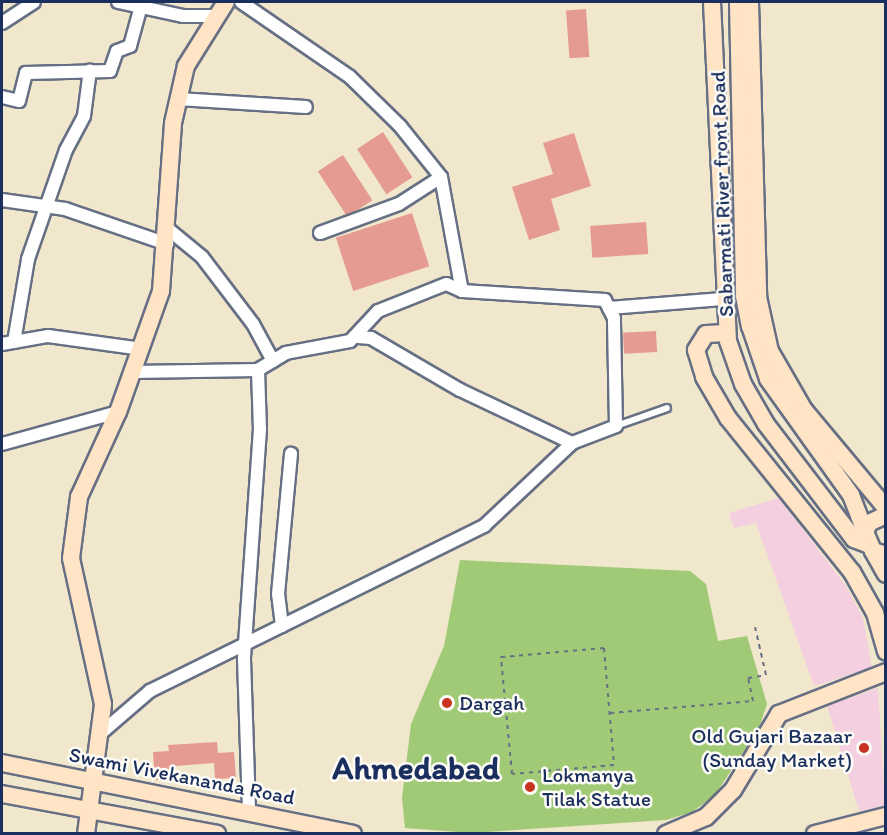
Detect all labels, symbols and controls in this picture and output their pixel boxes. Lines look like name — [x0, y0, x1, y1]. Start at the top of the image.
street label: Sabarmati River front Road — [705, 71, 739, 317]
place label: Dargah — [459, 690, 524, 716]
marker: Dargah — [440, 696, 454, 710]
place label: Old Gujari Bazaar (Sunday Market) — [692, 723, 852, 773]
marker: Old Gujari Bazaar (Sunday Market) — [857, 741, 871, 755]
street label: Swami Vivekananda Road — [67, 742, 297, 810]
district label: Ahmedabad — [332, 748, 500, 788]
place label: Lokmanya Tilak Statue — [542, 762, 651, 812]
marker: Lokmanya Tilak Statue — [523, 780, 537, 794]

